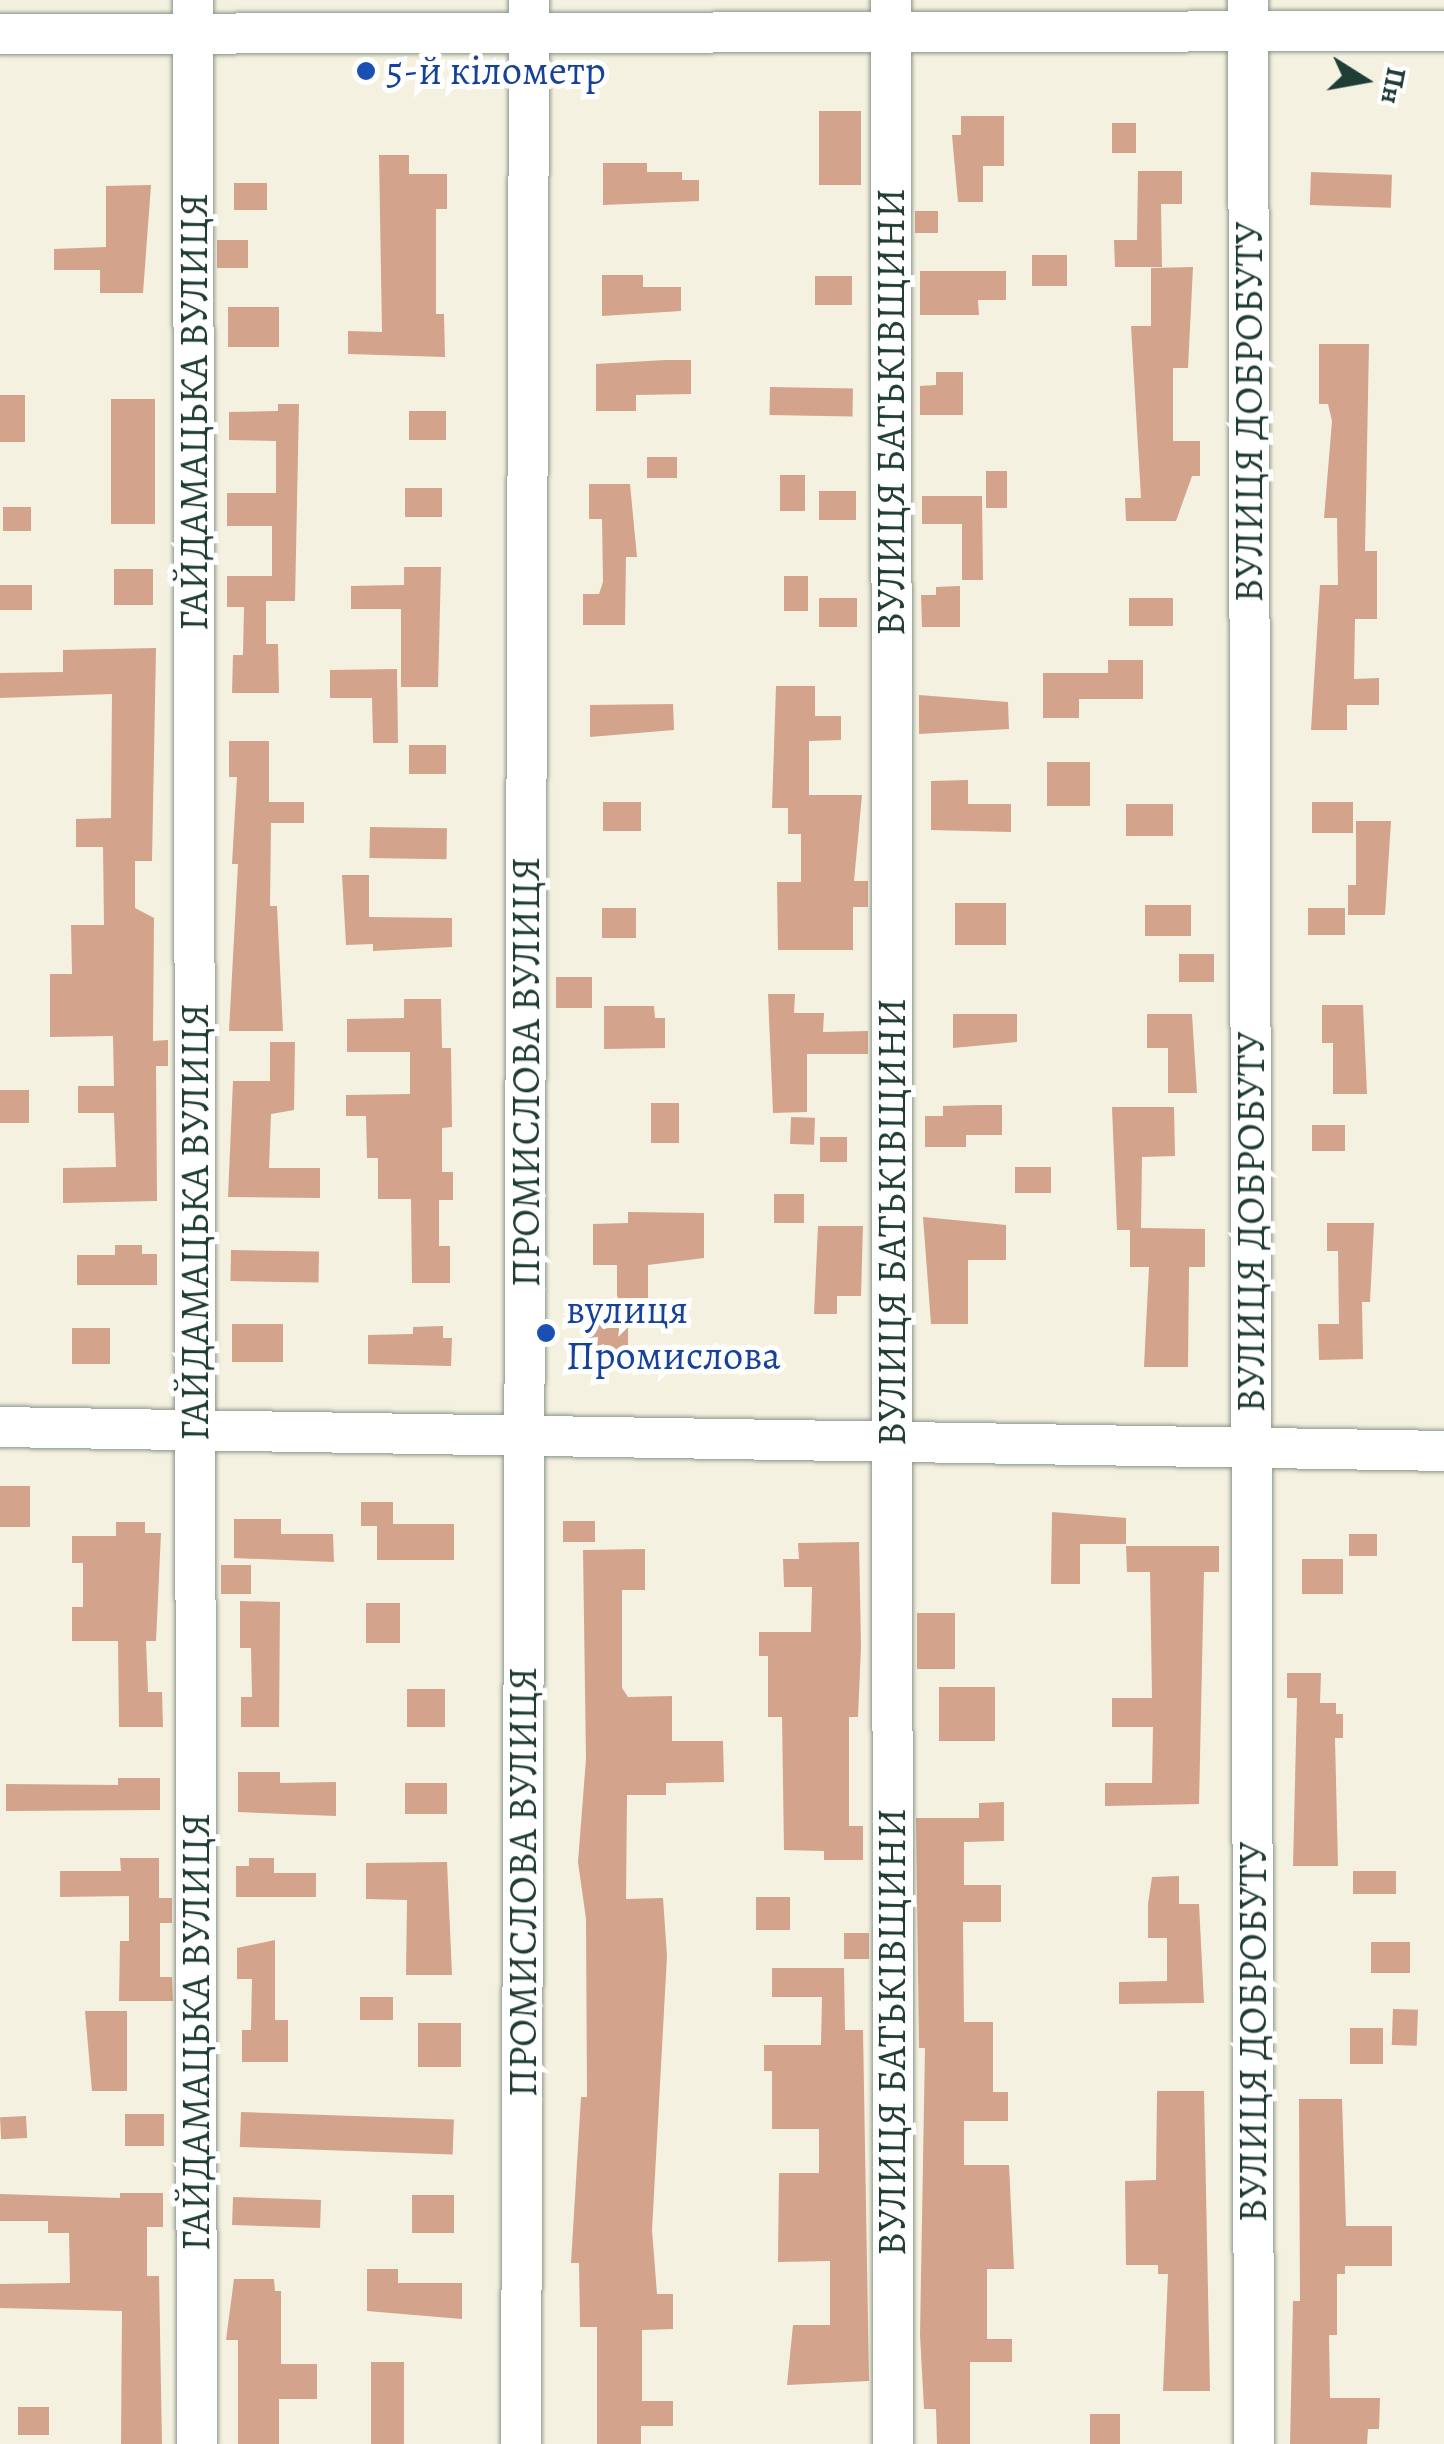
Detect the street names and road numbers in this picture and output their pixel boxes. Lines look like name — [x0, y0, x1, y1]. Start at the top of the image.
street label: ВУЛИЦЯ БАТЬКІВЩИНИ — [867, 188, 915, 636]
street label: ГАЙДАМАЦЬКА ВУЛИЦЯ — [170, 193, 218, 631]
street label: ВУЛИЦЯ ДОБРОБУТУ — [1225, 221, 1273, 603]
street label: ПРОМИСЛОВА ВУЛИЦЯ — [502, 857, 550, 1287]
street label: ВУЛИЦЯ БАТЬКІВЩИНИ — [868, 998, 916, 1446]
street label: ГАЙДАМАЦЬКА ВУЛИЦЯ — [171, 1003, 219, 1441]
street label: ВУЛИЦЯ ДОБРОБУТУ — [1227, 1031, 1275, 1413]
street label: ПРОМИСЛОВА ВУЛИЦЯ — [499, 1667, 547, 2097]
street label: ВУЛИЦЯ БАТЬКІВЩИНИ — [868, 1808, 916, 2256]
street label: ГАЙДАМАЦЬКА ВУЛИЦЯ — [172, 1813, 220, 2251]
street label: ВУЛИЦЯ ДОБРОБУТУ — [1229, 1841, 1277, 2223]

